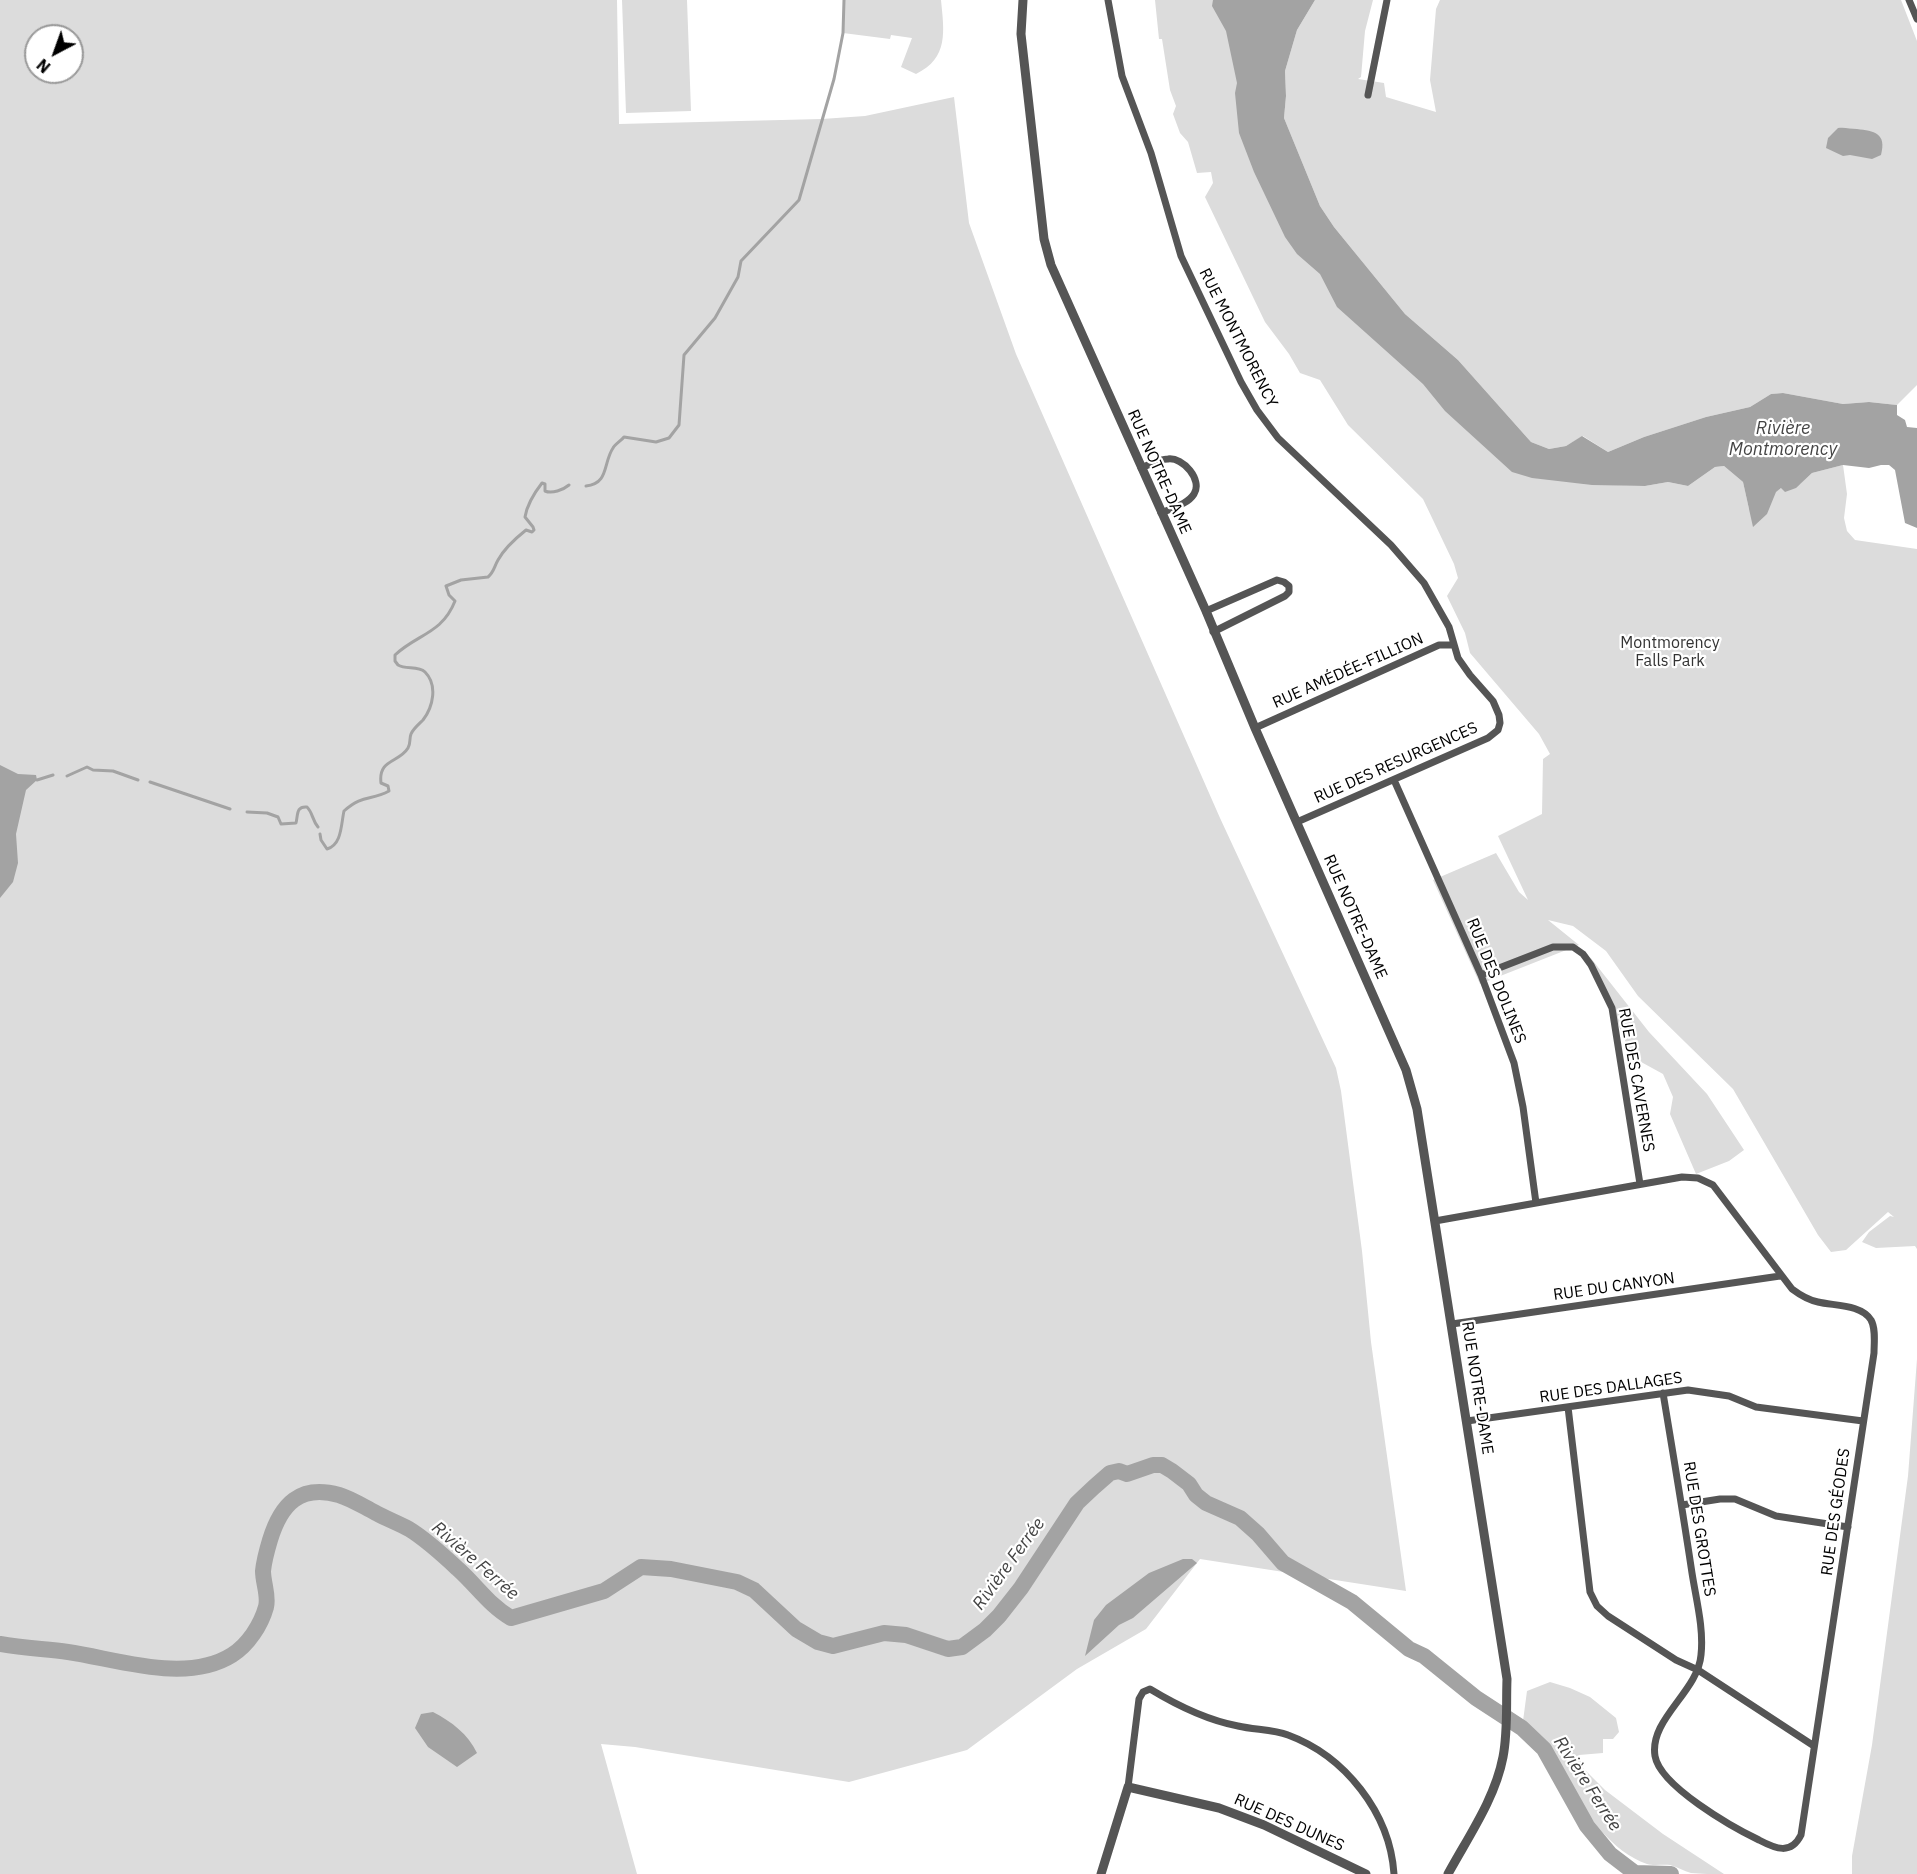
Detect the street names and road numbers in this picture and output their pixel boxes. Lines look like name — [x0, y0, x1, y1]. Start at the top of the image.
street label: RUE MONTMORENCY — [1195, 265, 1281, 411]
street label: RUE NOTRE-DAME — [1123, 407, 1195, 537]
street label: RUE AMÉDÉE-FILLION — [1270, 629, 1426, 713]
street label: RUE DES RESURGENCES — [1311, 718, 1481, 808]
street label: RUE NOTRE-DAME — [1319, 852, 1391, 982]
street label: RUE DES DOLINES — [1462, 915, 1530, 1047]
street label: RUE DES CAVERNES — [1614, 1006, 1658, 1154]
street label: RUE DU CANYON — [1552, 1269, 1676, 1305]
street label: RUE NOTRE-DAME — [1457, 1320, 1497, 1456]
street label: RUE DES DALLAGES — [1538, 1368, 1684, 1408]
street label: RUE DES GÉODES — [1818, 1447, 1854, 1577]
street label: RUE DES GROTTES — [1679, 1460, 1719, 1598]
street label: RUE DES DUNES — [1231, 1790, 1347, 1856]

